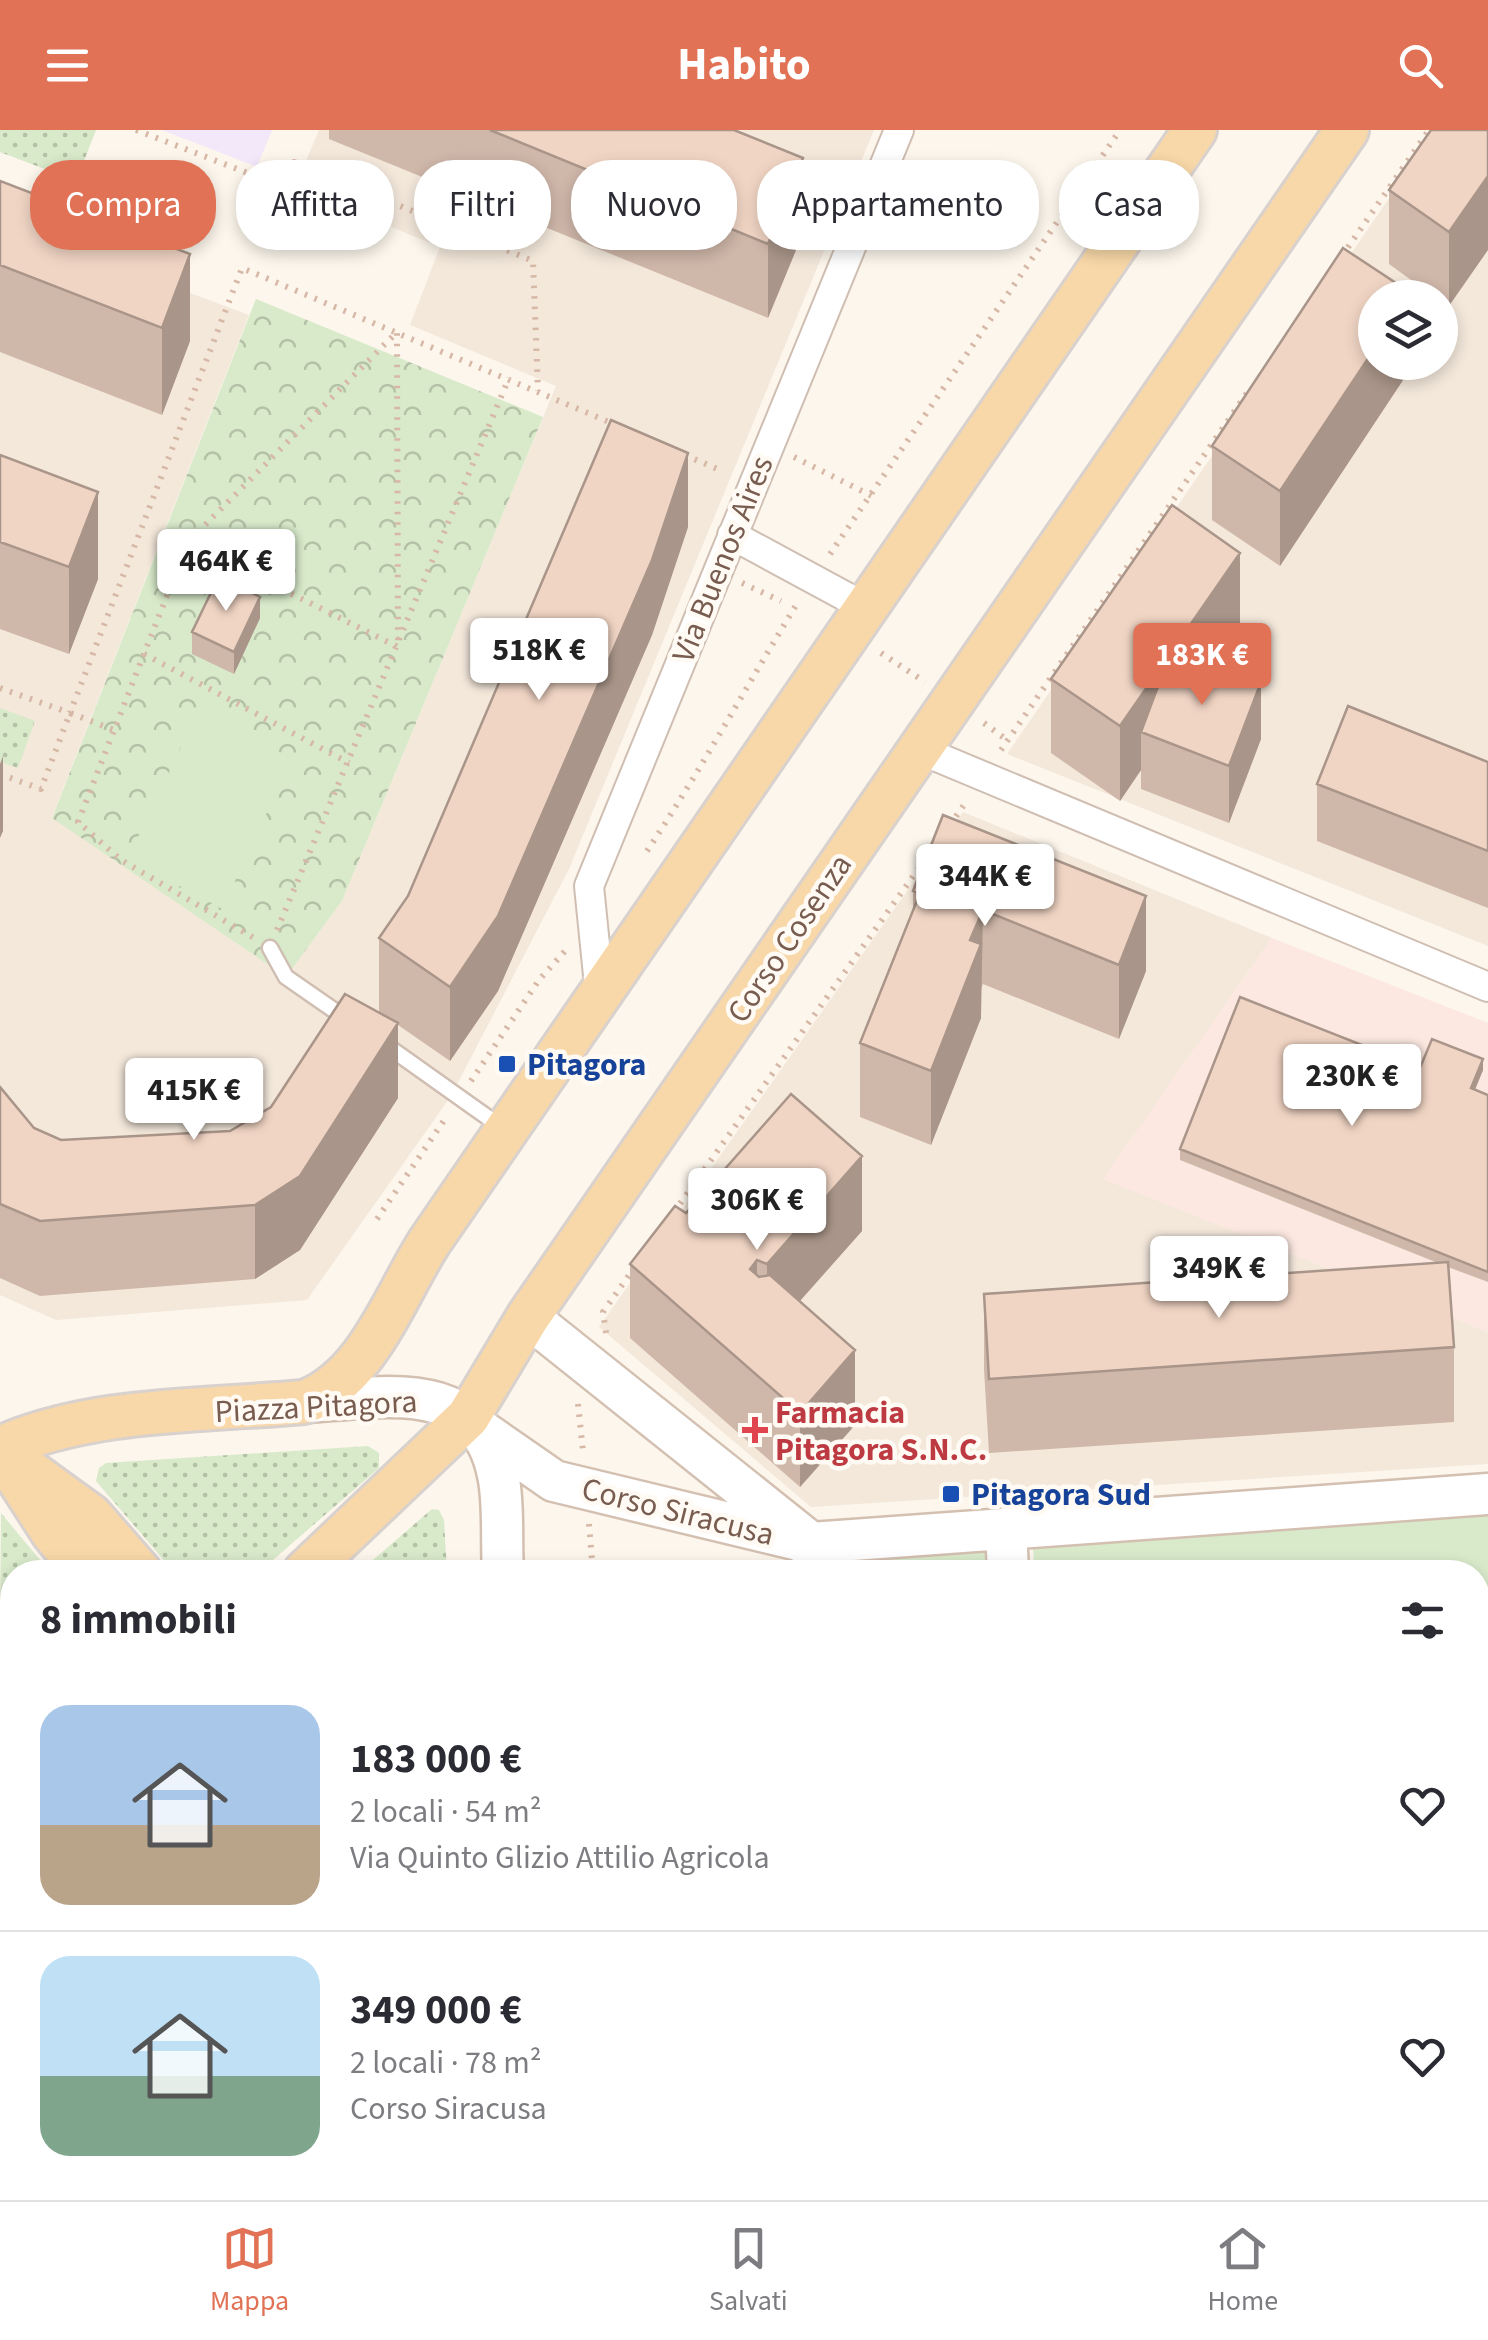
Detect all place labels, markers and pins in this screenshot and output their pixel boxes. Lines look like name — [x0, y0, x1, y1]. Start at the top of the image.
pin: 464K € — [145, 529, 307, 614]
pin: 518K € — [458, 618, 620, 703]
pin: 183K € — [1121, 623, 1283, 708]
pin: 344K € — [904, 844, 1066, 929]
place label: Pitagora — [527, 1042, 646, 1088]
pin: 230K € — [1271, 1044, 1433, 1129]
marker: Pitagora — [496, 1053, 518, 1075]
pin: 415K € — [113, 1058, 275, 1143]
pin: 306K € — [676, 1168, 838, 1253]
pin: 349K € — [1138, 1236, 1300, 1321]
place label: Farmacia Pitagora S.N.C. — [775, 1390, 987, 1473]
marker: Farmacia Pitagora S.N.C. — [744, 1419, 766, 1441]
place label: Pitagora Sud — [971, 1472, 1151, 1518]
marker: Pitagora Sud — [940, 1483, 962, 1505]

